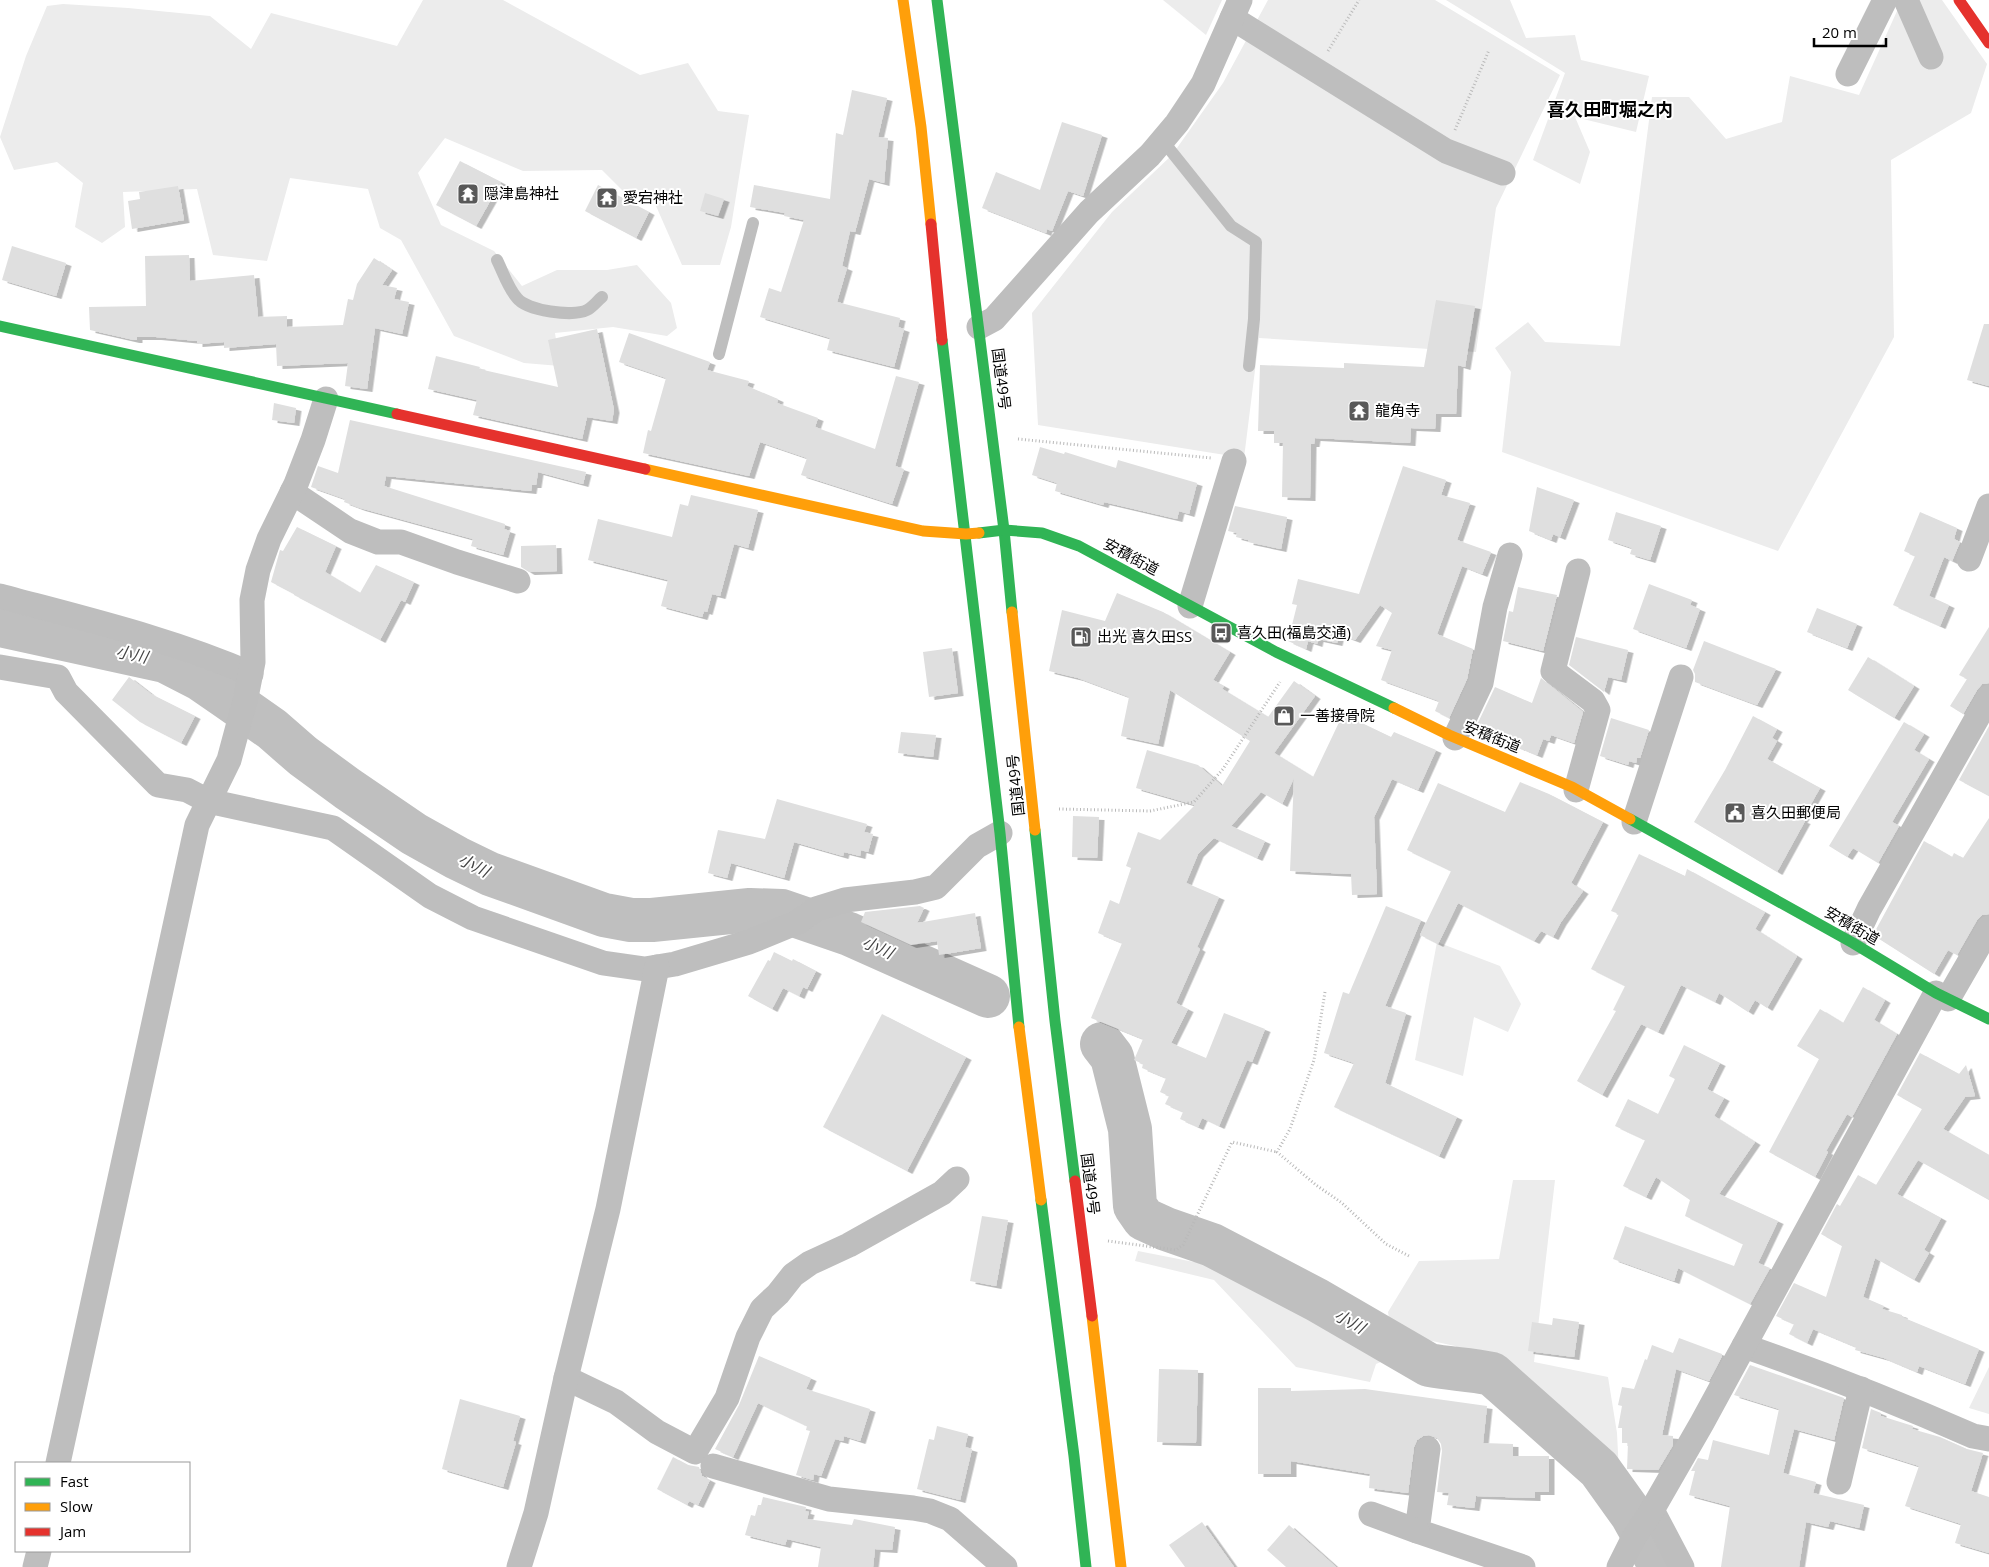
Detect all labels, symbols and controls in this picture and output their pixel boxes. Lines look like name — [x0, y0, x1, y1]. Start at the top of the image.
scale bar — [1814, 15, 1886, 47]
text: 20 m — [1822, 22, 1857, 42]
district label: 喜久田町堀之内 — [1547, 97, 1673, 121]
temple icon: 隠津島神社 — [456, 182, 480, 206]
place label: 隠津島神社 — [484, 183, 559, 203]
temple icon: 愛宕神社 — [595, 186, 619, 210]
place label: 愛宕神社 — [623, 187, 683, 207]
street label: 国道49号 — [988, 347, 1016, 411]
temple icon: 龍角寺 — [1347, 399, 1371, 423]
place label: 龍角寺 — [1375, 400, 1420, 420]
street label: 安積街道 — [1100, 533, 1163, 579]
bus stop icon: 喜久田(福島交通) — [1209, 621, 1233, 645]
place label: 喜久田(福島交通) — [1237, 622, 1351, 642]
fuel station icon: 出光 喜久田SS — [1069, 625, 1093, 649]
place label: 出光 喜久田SS — [1097, 626, 1192, 646]
water label: 小川 — [114, 640, 152, 669]
shop icon: 一善接骨院 — [1272, 704, 1296, 728]
place label: 一善接骨院 — [1300, 705, 1375, 725]
street label: 安積街道 — [1461, 716, 1524, 757]
street label: 国道49号 — [1002, 753, 1028, 817]
public building icon: 喜久田郵便局 — [1723, 801, 1747, 825]
place label: 喜久田郵便局 — [1751, 802, 1841, 822]
water label: 小川 — [455, 848, 495, 883]
street label: 安積街道 — [1822, 901, 1883, 949]
water label: 小川 — [859, 930, 899, 964]
street label: 国道49号 — [1077, 1152, 1105, 1216]
water label: 小川 — [1331, 1304, 1371, 1339]
legend — [15, 1462, 190, 1552]
text: Fast — [60, 1471, 89, 1491]
text: Slow — [60, 1496, 93, 1516]
text: Jam — [58, 1521, 86, 1541]

